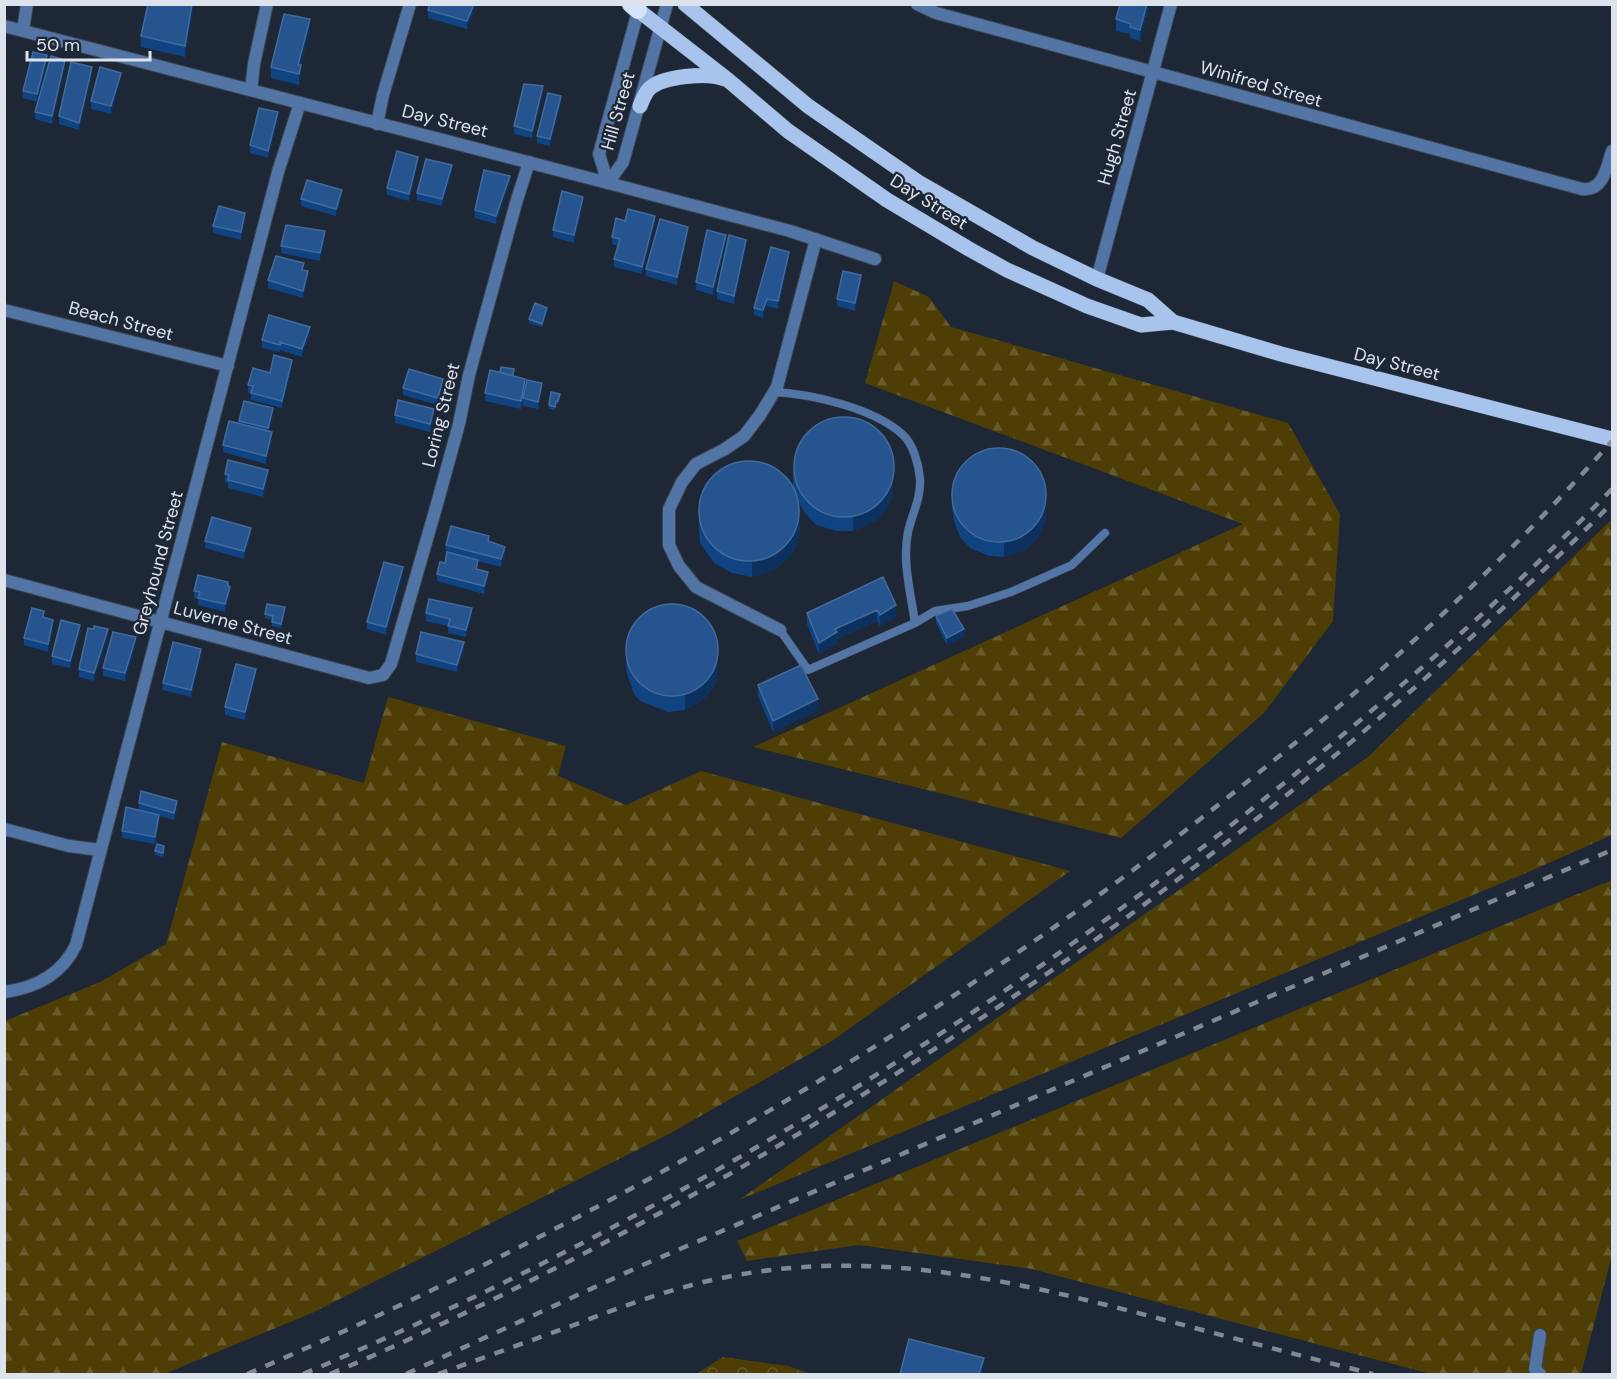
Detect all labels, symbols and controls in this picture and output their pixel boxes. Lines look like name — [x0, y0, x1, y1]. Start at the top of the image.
scale bar — [27, 24, 150, 62]
text: 50 m — [36, 33, 80, 57]
street label: Winifred Street — [1197, 55, 1325, 113]
street label: Hill Street — [595, 69, 641, 153]
street label: Hugh Street — [1092, 86, 1142, 188]
street label: Day Street — [400, 99, 490, 143]
street label: Day Street — [885, 169, 973, 235]
street label: Beach Street — [66, 296, 176, 346]
street label: Day Street — [1352, 342, 1442, 386]
street label: Loring Street — [416, 360, 466, 470]
street label: Greyhound Street — [127, 488, 189, 638]
street label: Luverne Street — [171, 596, 295, 650]

